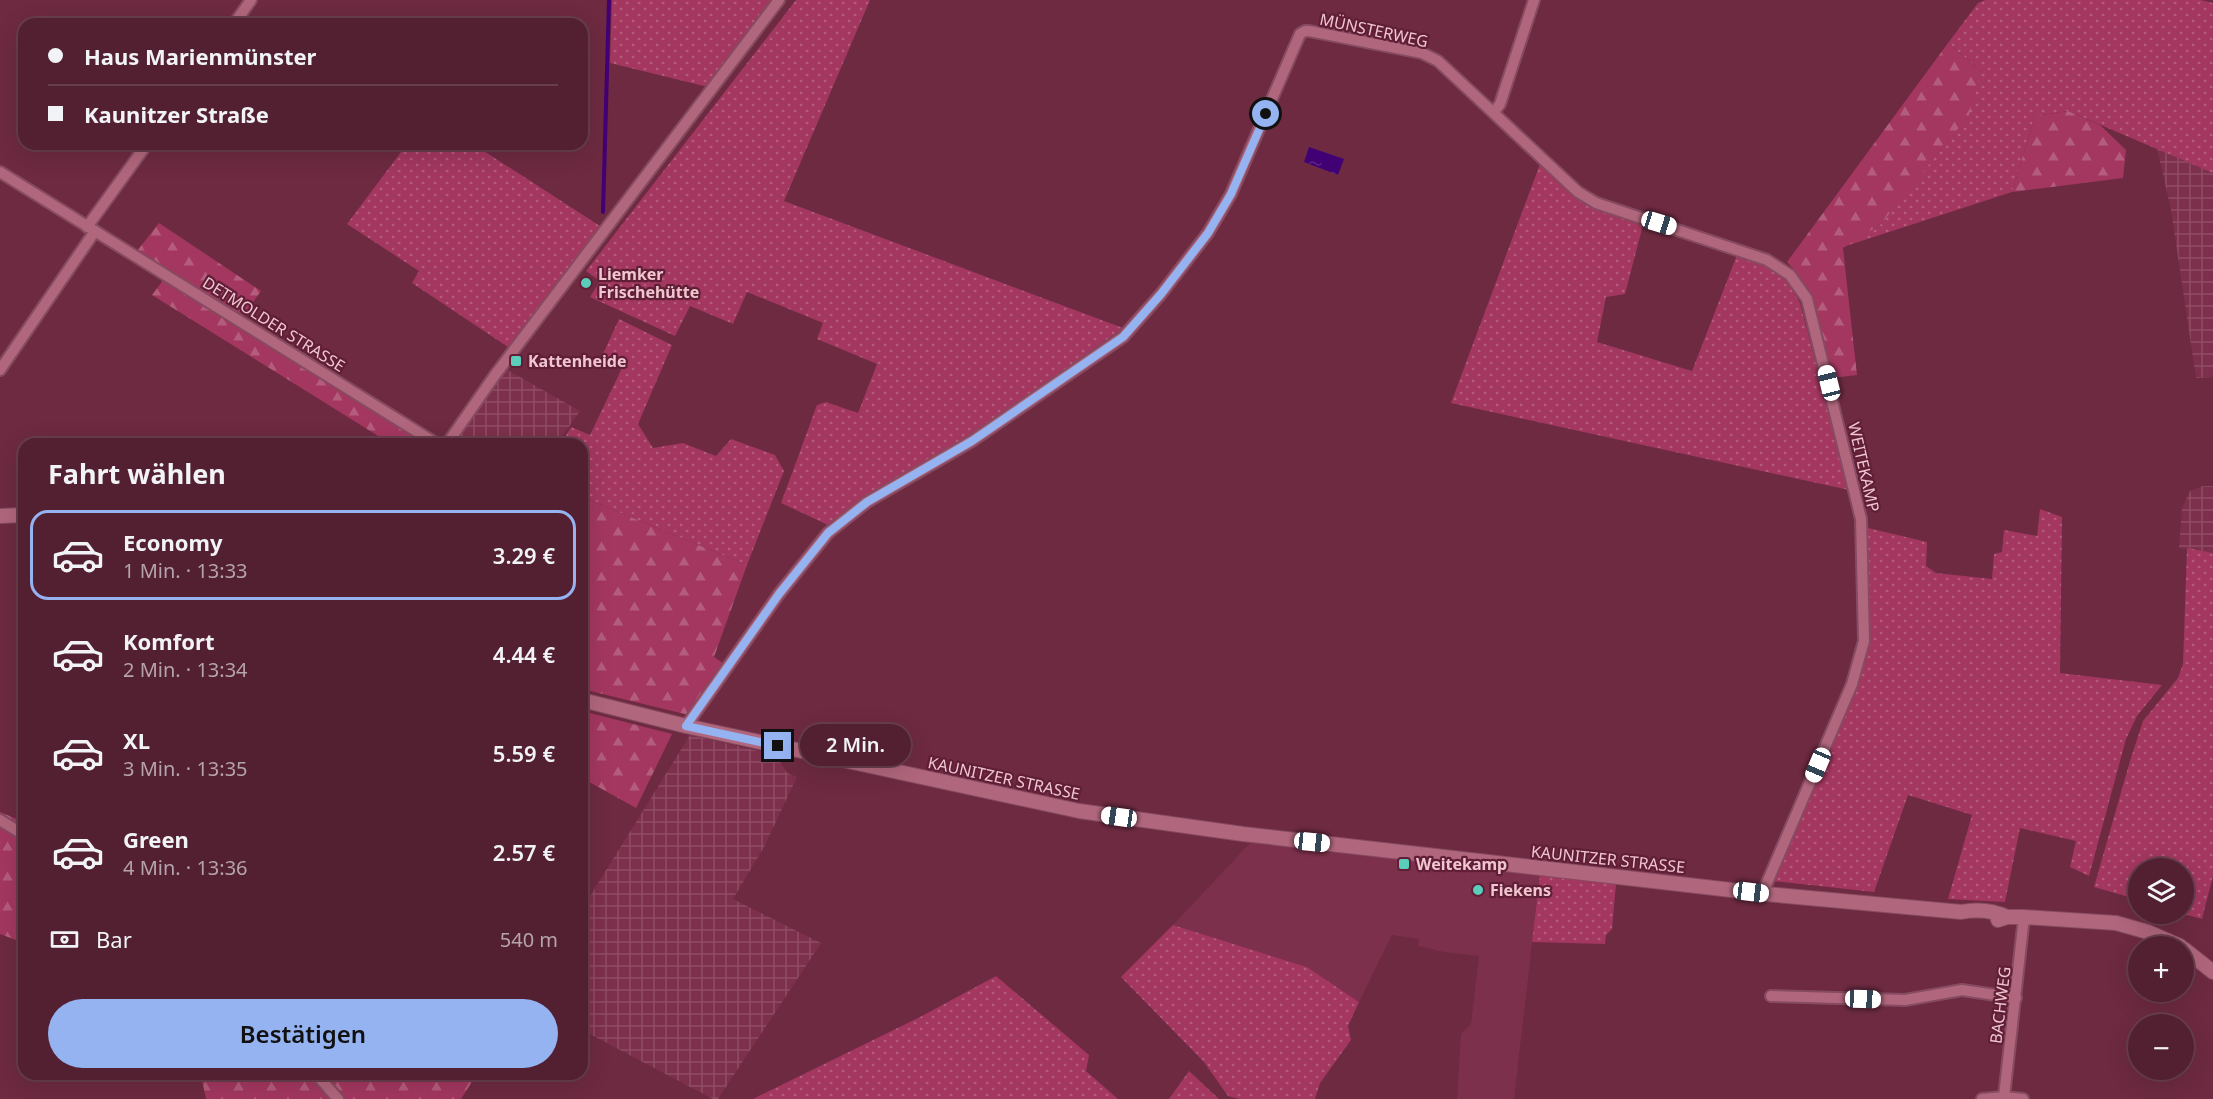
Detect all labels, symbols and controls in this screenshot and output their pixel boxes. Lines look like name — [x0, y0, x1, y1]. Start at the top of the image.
street label: MÜNSTERWEG — [1318, 8, 1430, 52]
text: Haus Marienmünster — [84, 41, 316, 71]
text: Kaunitzer Straße — [84, 99, 269, 129]
route start — [1252, 100, 1279, 127]
car — [1639, 209, 1679, 237]
place label: Liemker Frischehütte — [598, 263, 699, 303]
street label: DETMOLDER STRASSE — [199, 271, 349, 377]
marker: Liemker Frischehütte — [579, 276, 593, 290]
place label: Kattenheide — [528, 350, 626, 372]
marker: Kattenheide — [509, 354, 523, 368]
car — [1816, 363, 1842, 403]
street label: WEITEKAMP — [1843, 420, 1885, 514]
text: Fahrt wählen — [48, 455, 226, 492]
text: Economy — [123, 527, 222, 557]
icon: car — [51, 528, 105, 582]
text: 3.29 € — [493, 540, 555, 570]
text: 1 Min. · 13:33 — [123, 557, 248, 584]
text: Komfort — [123, 626, 214, 656]
icon: car — [51, 627, 105, 681]
text: 4.44 € — [493, 639, 555, 669]
text: 2 Min. · 13:34 — [123, 656, 248, 683]
text: XL — [123, 725, 150, 755]
callout: 2 Min. — [799, 725, 910, 767]
icon: car — [51, 726, 105, 780]
text: 2 Min. — [826, 731, 885, 758]
route end — [764, 732, 791, 759]
text: 5.59 € — [493, 738, 555, 768]
car — [1803, 745, 1833, 785]
street label: KAUNITZER STRASSE — [926, 751, 1082, 805]
text: 3 Min. · 13:35 — [123, 755, 248, 782]
car — [1100, 806, 1138, 828]
text: Green — [123, 824, 189, 854]
icon: car — [51, 825, 105, 879]
car — [1293, 831, 1331, 853]
text: 2.57 € — [493, 837, 555, 867]
street label: KAUNITZER STRASSE — [1530, 840, 1686, 878]
place label: Weitekamp — [1416, 853, 1507, 875]
text: 4 Min. · 13:36 — [123, 854, 248, 881]
marker: Weitekamp — [1397, 857, 1411, 871]
map controls — [2128, 858, 2194, 1080]
button: layers — [2128, 858, 2194, 924]
place label: Fiekens — [1490, 879, 1551, 901]
car — [1732, 881, 1770, 903]
marker: Fiekens — [1471, 883, 1485, 897]
icon: cash — [48, 923, 81, 956]
text: Bar — [96, 924, 132, 954]
text: 540 m — [500, 926, 558, 953]
button: + — [2128, 936, 2194, 1002]
street label: BACHWEG — [1984, 965, 2016, 1045]
car — [1845, 989, 1881, 1009]
button: Bestätigen — [48, 999, 558, 1068]
button: − — [2128, 1014, 2194, 1080]

